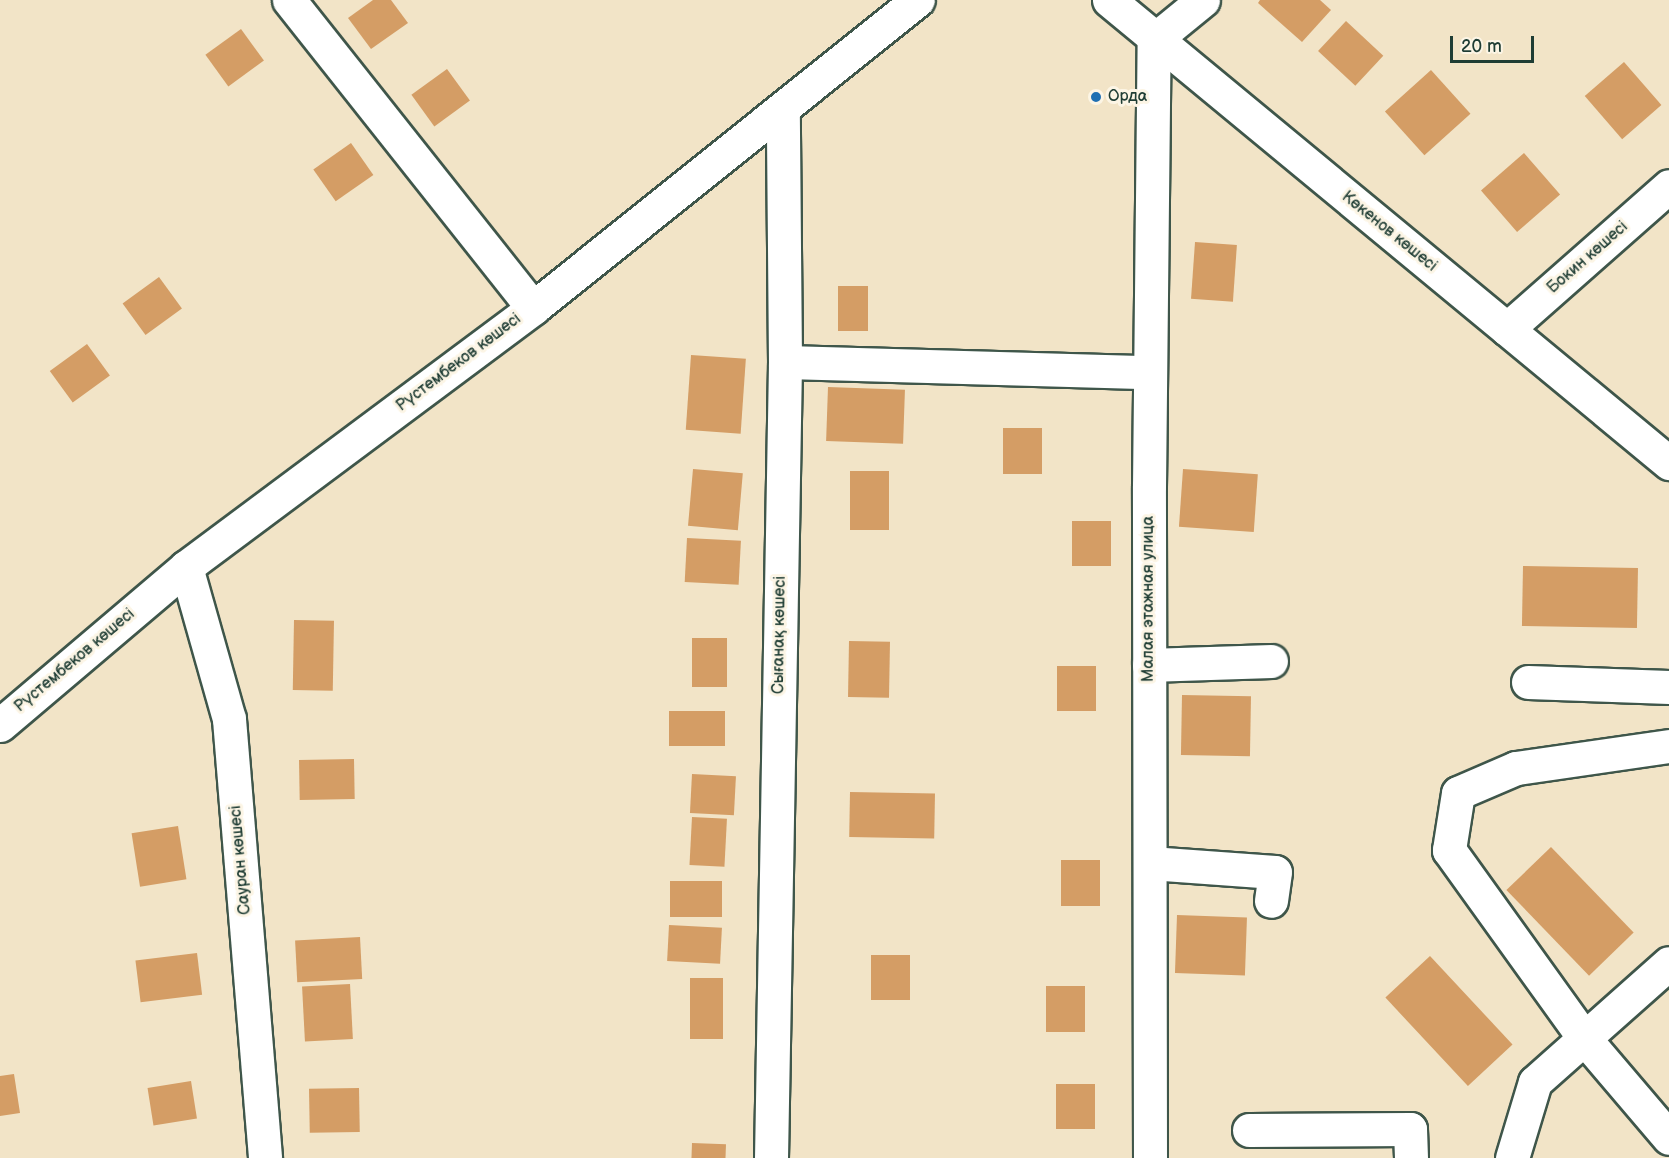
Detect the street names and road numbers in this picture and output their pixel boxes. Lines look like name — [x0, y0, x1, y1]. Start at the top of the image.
street label: Көкенов көшесі — [1338, 188, 1440, 276]
street label: Бокин көшесі — [1544, 218, 1632, 298]
street label: Рүстембеков көшесі — [393, 310, 525, 416]
street label: Малая этажная улица — [1139, 516, 1159, 682]
street label: Сығанақ көшесі — [769, 576, 791, 694]
street label: Рүстембеков көшесі — [11, 605, 139, 717]
street label: Сауран көшесі — [227, 805, 255, 915]

